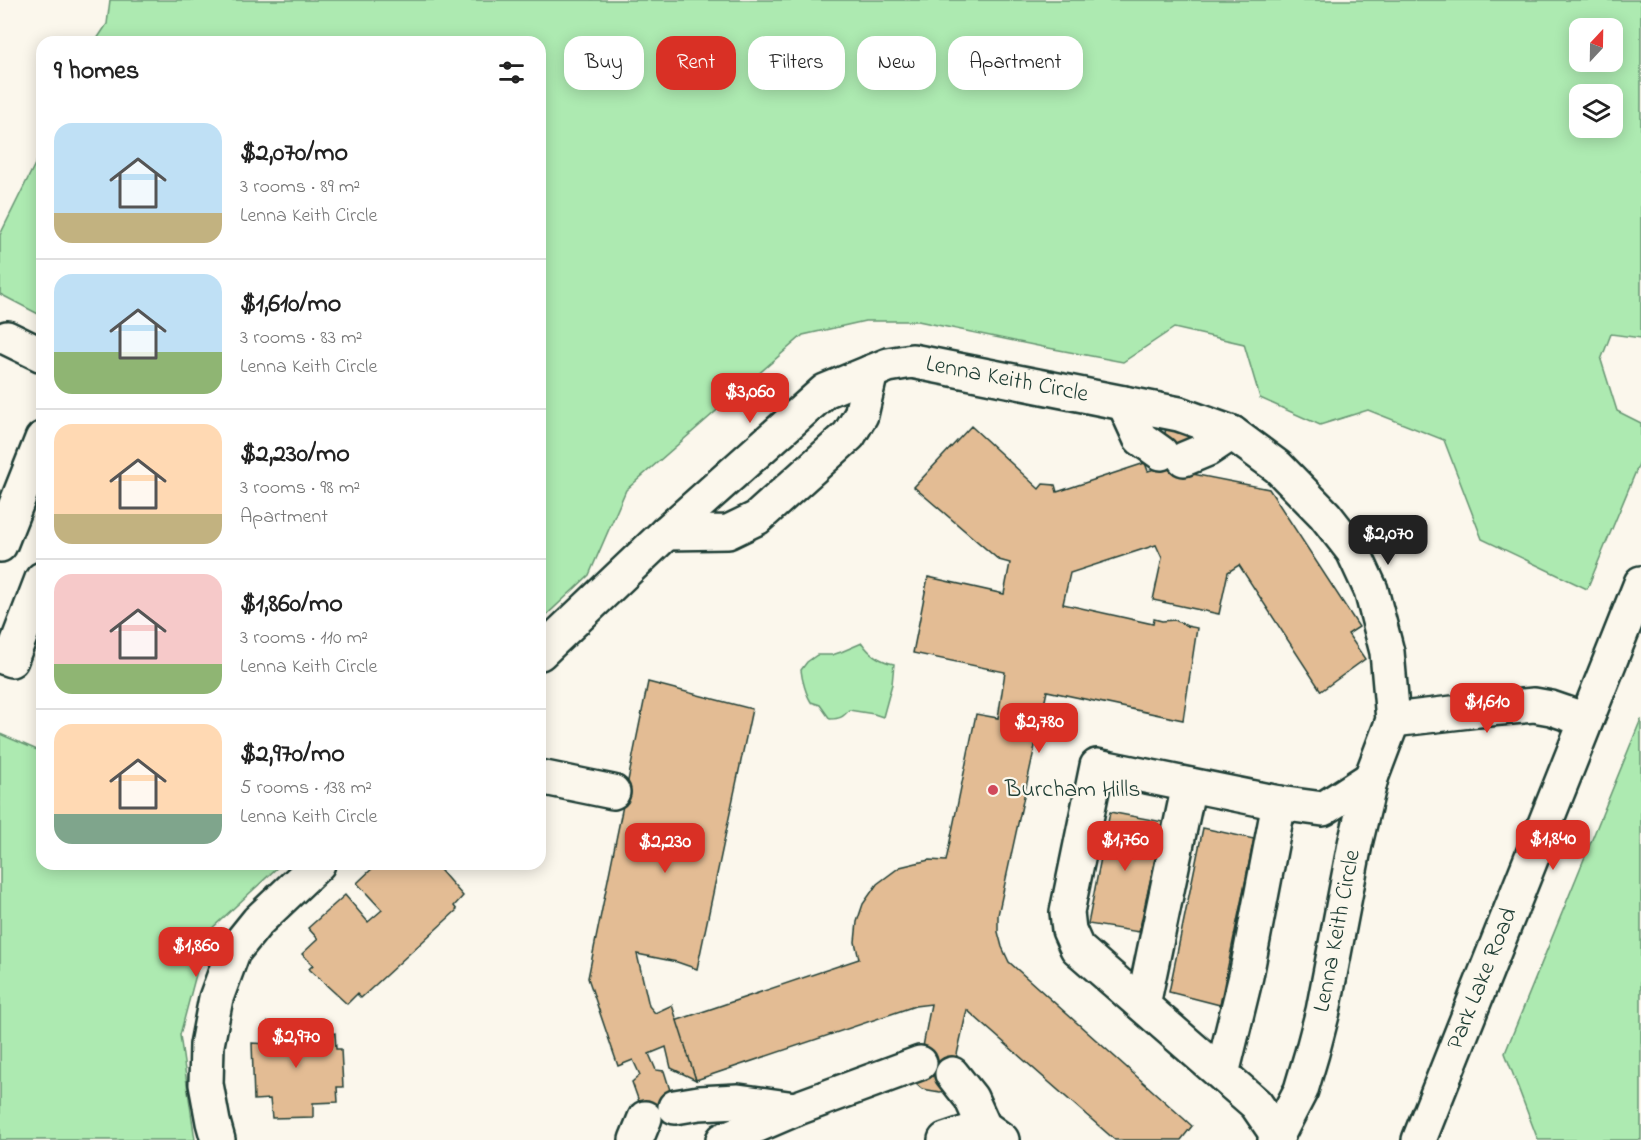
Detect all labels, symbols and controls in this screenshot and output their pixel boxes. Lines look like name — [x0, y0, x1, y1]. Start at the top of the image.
north arrow — [1569, 18, 1623, 72]
map controls — [1569, 18, 1623, 138]
chip: Buy — [564, 36, 644, 90]
chip: Rent — [656, 36, 736, 90]
chip: Filters — [748, 36, 845, 90]
chip: New — [857, 36, 936, 90]
chip: Apartment — [948, 36, 1083, 90]
text: 9 homes — [54, 53, 139, 91]
icon: filters — [495, 56, 528, 89]
button: layers — [1569, 84, 1623, 138]
text: $2,070/mo — [240, 135, 348, 173]
icon: home — [102, 147, 174, 219]
text: 3 rooms · 89 m² — [240, 173, 360, 202]
text: Lenna Keith Circle — [240, 202, 377, 231]
text: $1,610/mo — [240, 286, 341, 324]
icon: home — [102, 298, 174, 370]
text: 3 rooms · 83 m² — [240, 324, 362, 353]
street label: Lenna Keith Circle — [923, 347, 1091, 413]
text: Lenna Keith Circle — [240, 353, 377, 382]
pin: $3,060 — [701, 373, 799, 424]
text: $3,060 — [725, 378, 775, 407]
text: $2,230/mo — [240, 436, 350, 474]
icon: home — [102, 448, 174, 520]
text: 3 rooms · 98 m² — [240, 474, 360, 503]
text: Apartment — [240, 503, 328, 532]
pin: $2,070 — [1339, 515, 1437, 566]
text: $2,070 — [1363, 520, 1414, 549]
text: $1,860/mo — [240, 586, 343, 624]
icon: home — [102, 598, 174, 670]
text: 3 rooms · 110 m² — [240, 624, 368, 653]
text: Lenna Keith Circle — [240, 653, 377, 682]
pin: $1,610 — [1438, 683, 1536, 734]
text: $1,610 — [1464, 688, 1510, 717]
pin: $2,780 — [990, 703, 1088, 754]
text: $2,780 — [1014, 708, 1064, 737]
text: $2,970/mo — [240, 736, 345, 774]
icon: home — [102, 748, 174, 820]
place label: Burcham Hills — [1004, 773, 1140, 808]
text: 5 rooms · 138 m² — [240, 774, 372, 803]
marker: Burcham Hills — [986, 783, 1000, 797]
text: Lenna Keith Circle — [240, 803, 377, 832]
pin: $1,840 — [1504, 820, 1602, 871]
pin: $1,760 — [1076, 821, 1174, 872]
pin: $2,230 — [616, 823, 714, 874]
text: $1,840 — [1530, 825, 1576, 854]
text: $1,760 — [1101, 826, 1149, 855]
text: $2,230 — [639, 828, 691, 857]
street label: Lenna Keith Circle — [1305, 847, 1371, 1015]
street label: Park Lake Road — [1439, 902, 1528, 1055]
pin: $1,860 — [147, 927, 245, 978]
text: $1,860 — [173, 932, 219, 961]
pin: $2,970 — [247, 1018, 345, 1069]
text: $2,970 — [272, 1023, 320, 1052]

